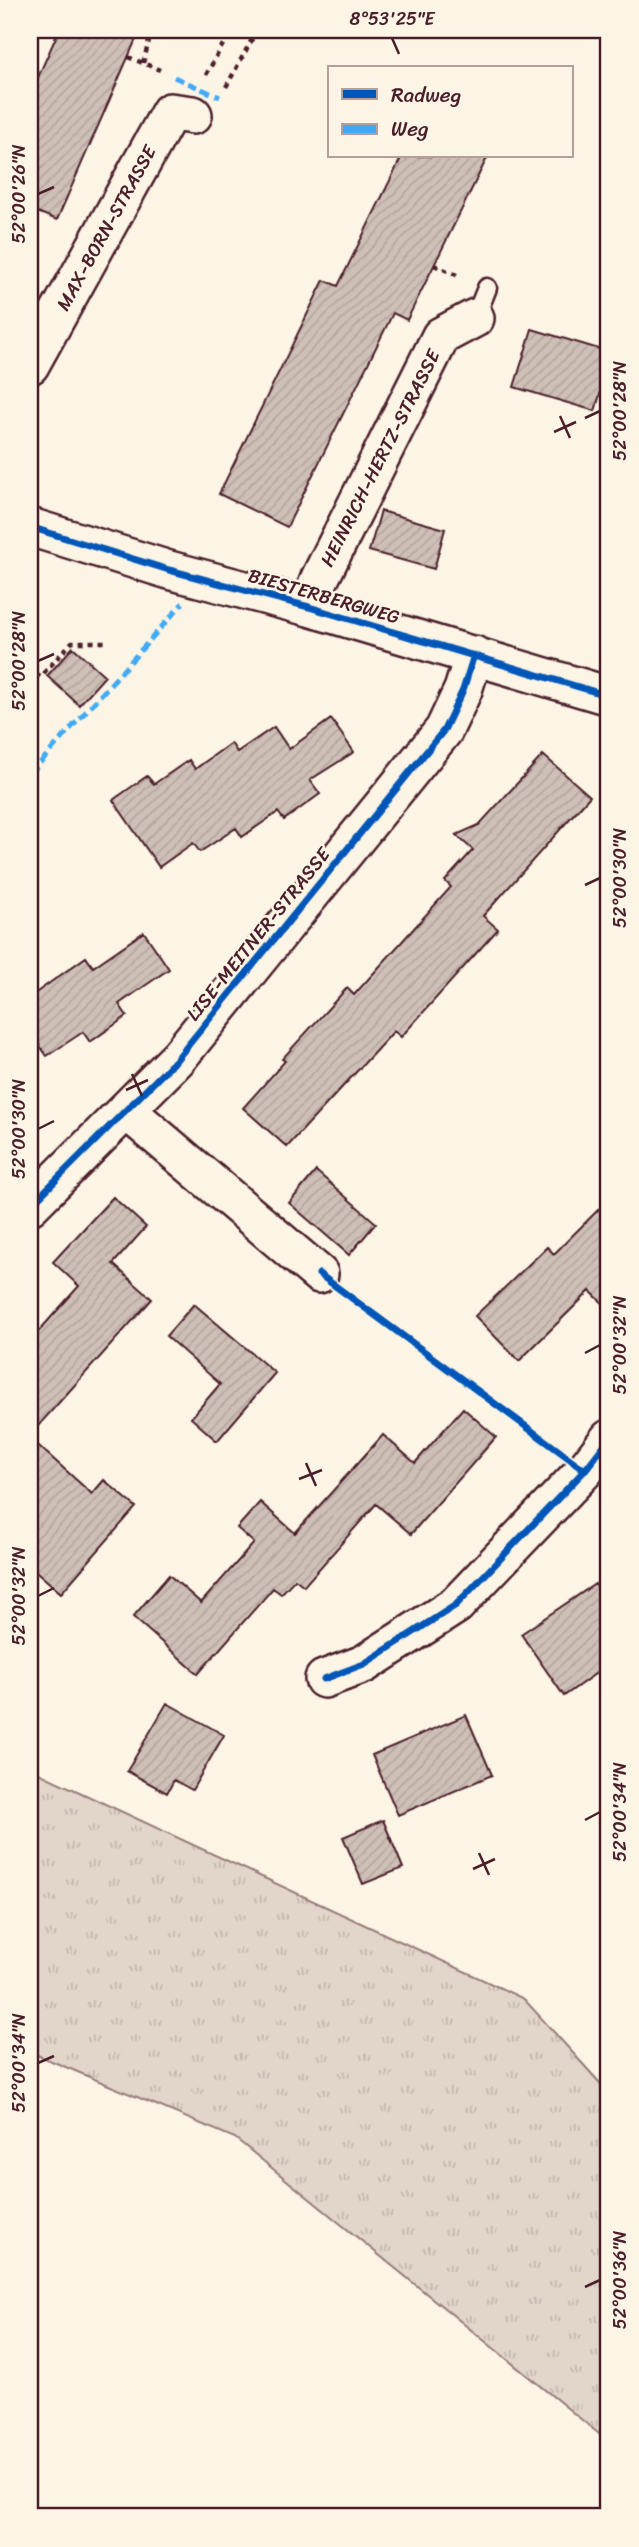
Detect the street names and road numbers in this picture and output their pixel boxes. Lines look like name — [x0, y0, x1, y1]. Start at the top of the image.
street label: MAX-BORN-STRASSE — [47, 138, 166, 317]
street label: HEINRICH-HERTZ-STRASSE — [311, 342, 450, 572]
street label: BIESTERBERGWEG — [244, 559, 404, 633]
street label: LISE-MEITNER-STRASSE — [177, 839, 340, 1028]

